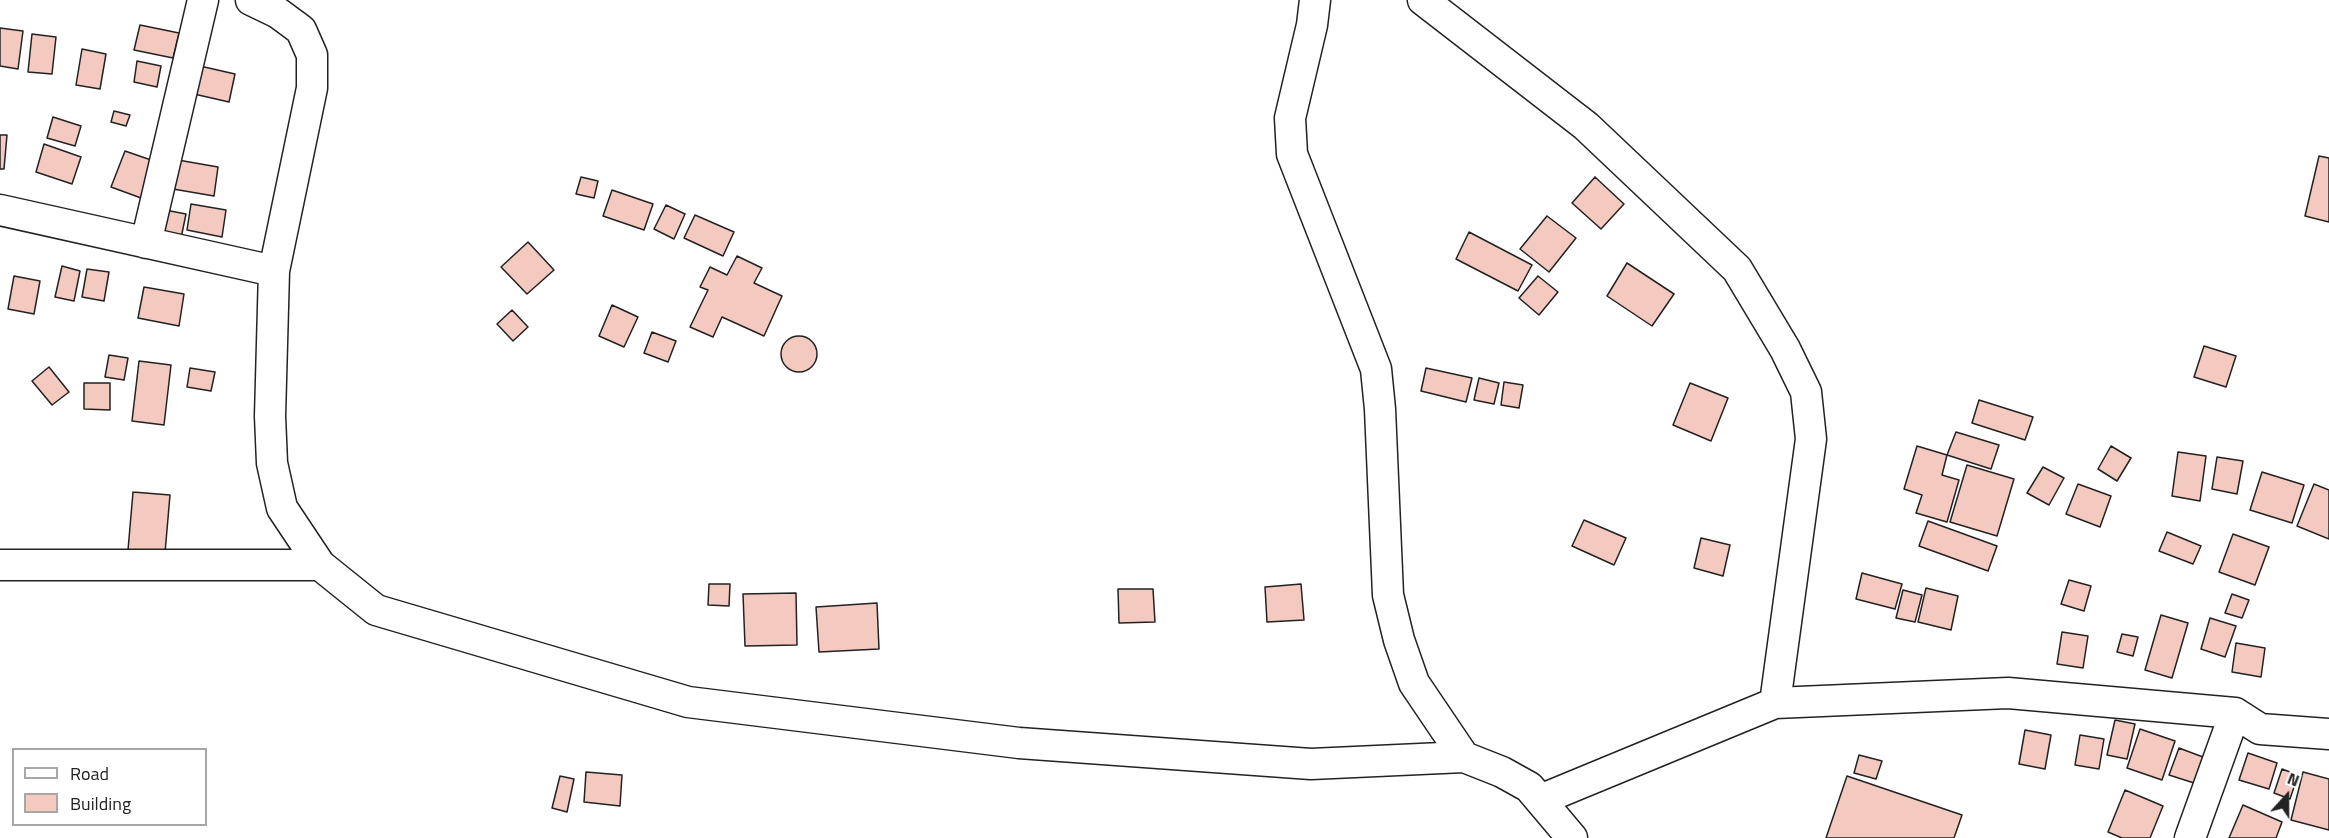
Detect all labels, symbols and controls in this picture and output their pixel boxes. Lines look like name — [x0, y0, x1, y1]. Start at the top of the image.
legend — [12, 748, 207, 826]
text: Road — [70, 760, 109, 787]
north arrow — [2257, 766, 2317, 826]
text: N — [2284, 766, 2303, 792]
text: Building — [70, 790, 131, 817]

